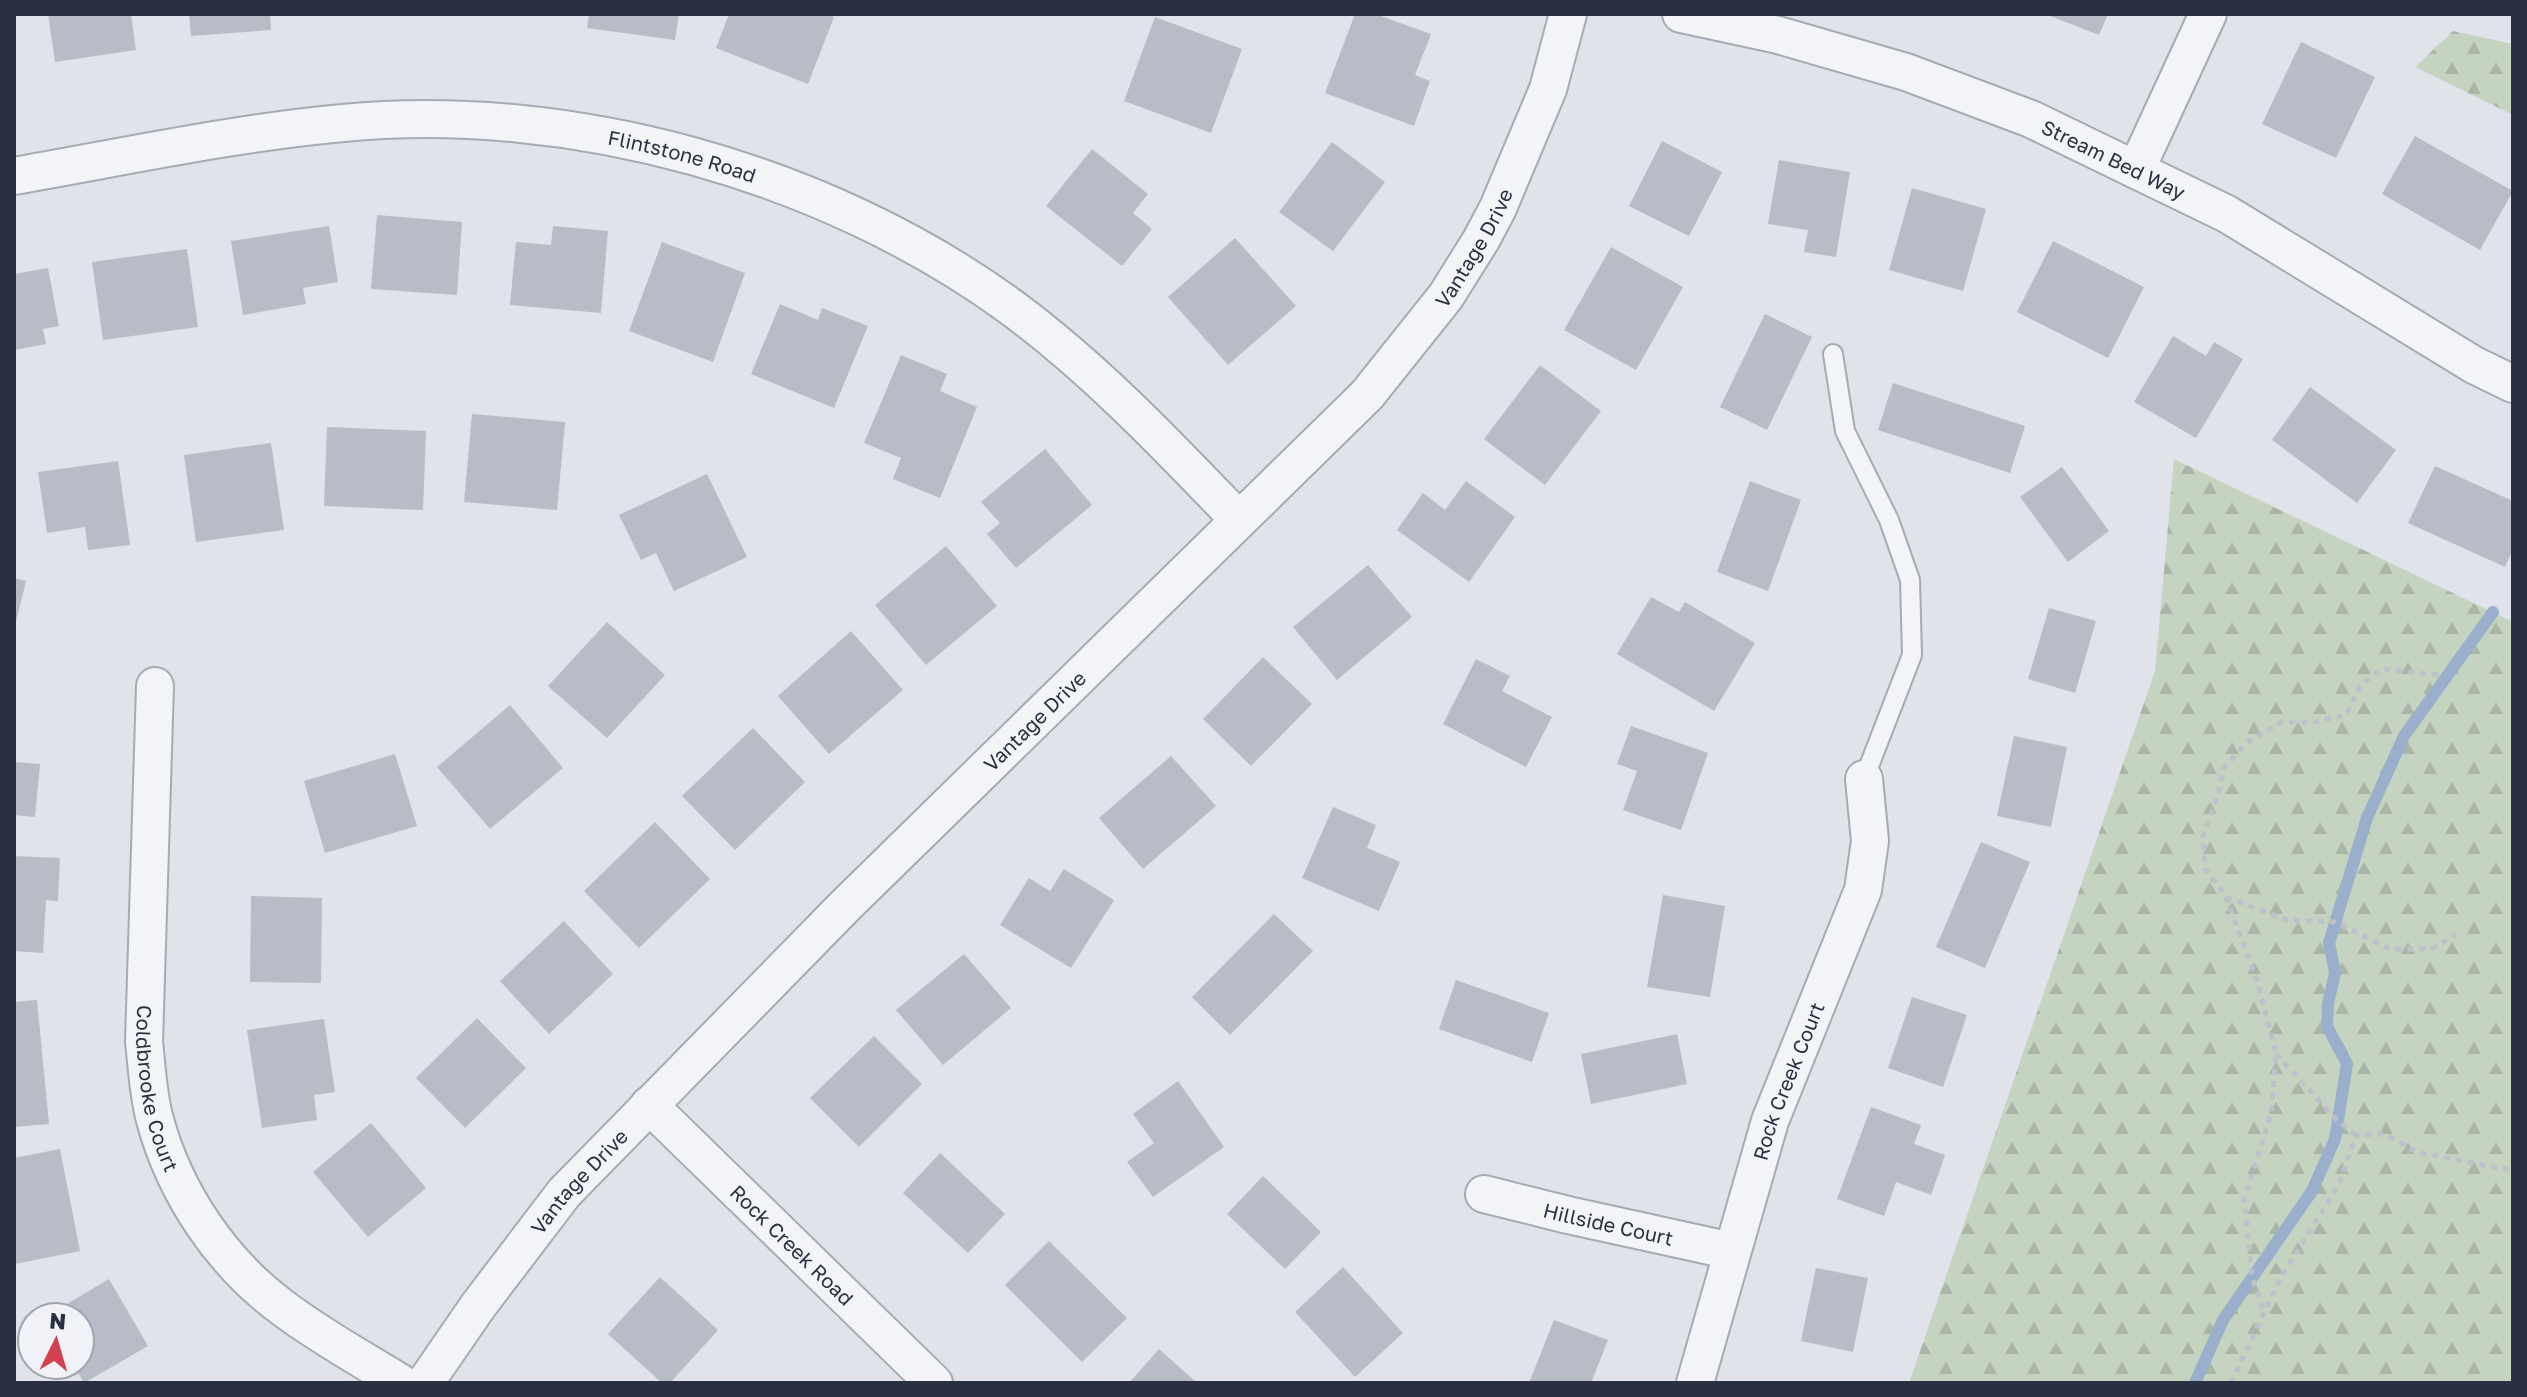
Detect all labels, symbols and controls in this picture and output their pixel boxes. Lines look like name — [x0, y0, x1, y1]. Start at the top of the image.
street label: Stream Bed Way — [2038, 114, 2189, 204]
street label: Flintstone Road — [606, 125, 759, 187]
street label: Vantage Drive — [1430, 185, 1517, 312]
street label: Vantage Drive — [978, 665, 1090, 776]
street label: Rock Creek Court — [1747, 999, 1829, 1163]
street label: Coldbrooke Court — [132, 1005, 184, 1175]
street label: Vantage Drive — [525, 1124, 632, 1239]
street label: Rock Creek Road — [726, 1179, 859, 1310]
street label: Hillside Court — [1541, 1197, 1676, 1250]
north arrow — [16, 1301, 96, 1381]
text: N — [48, 1306, 67, 1335]

